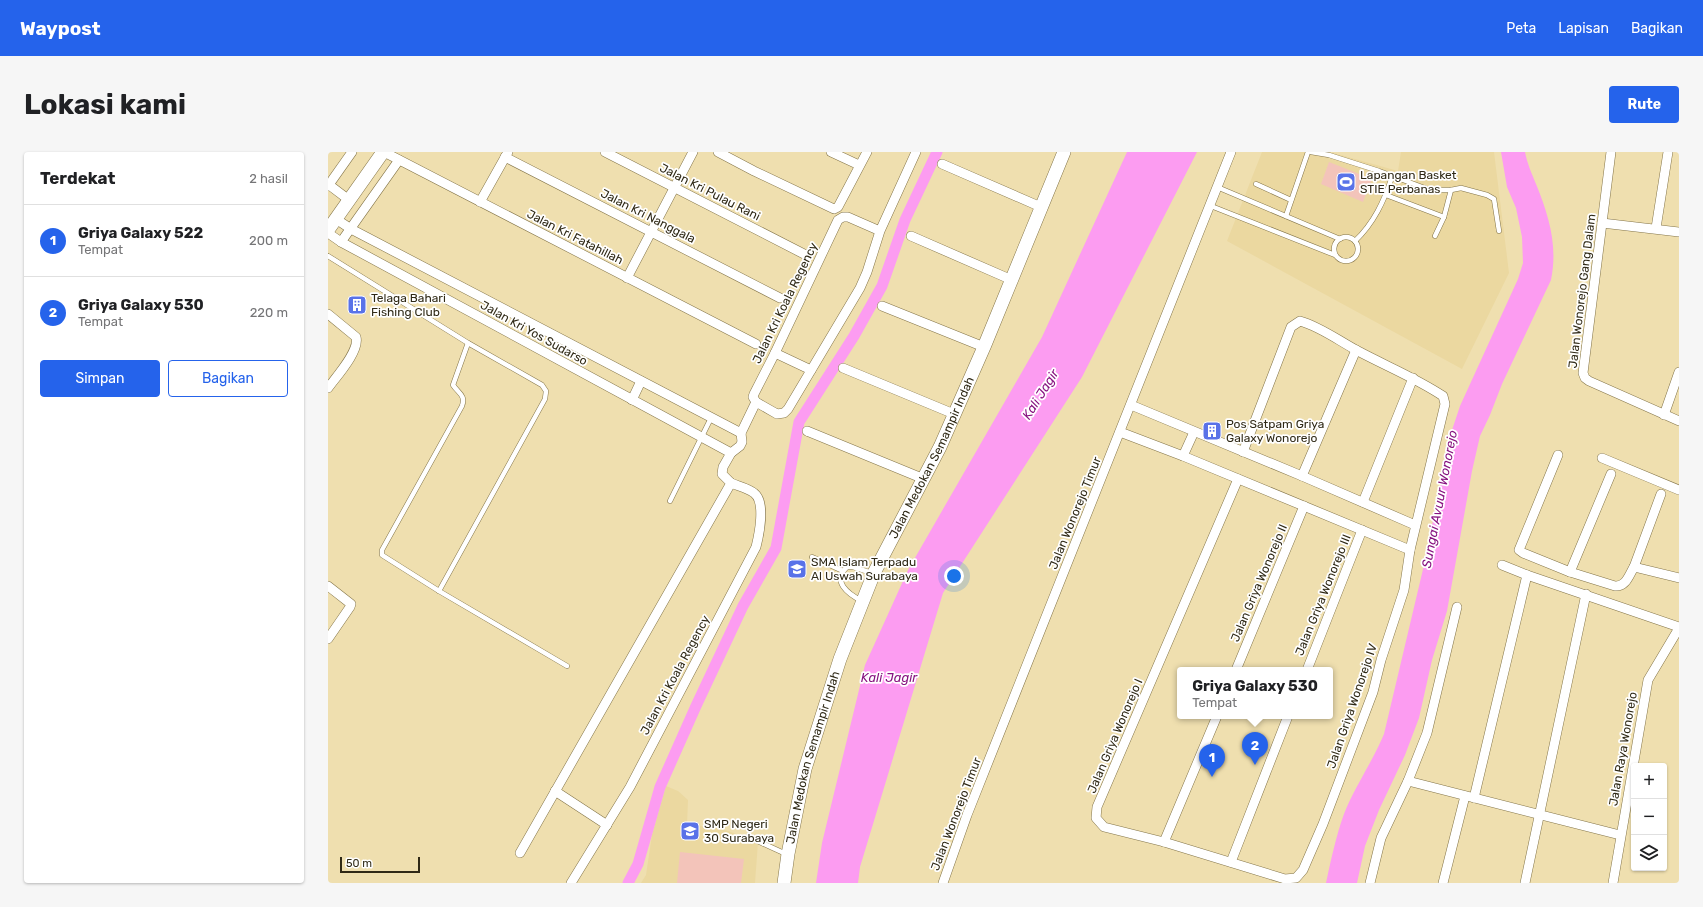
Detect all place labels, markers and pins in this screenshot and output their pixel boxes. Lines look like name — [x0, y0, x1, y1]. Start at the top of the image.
place label: Lapangan Basket STIE Perbanas — [1360, 168, 1457, 196]
sports icon: Lapangan Basket STIE Perbanas — [1335, 171, 1357, 193]
place label: Telaga Bahari Fishing Club — [371, 291, 446, 319]
building icon: Telaga Bahari Fishing Club — [346, 294, 368, 316]
place label: Pos Satpam Griya Galaxy Wonorejo — [1226, 417, 1324, 445]
building icon: Pos Satpam Griya Galaxy Wonorejo — [1201, 420, 1223, 442]
place label: SMA Islam Terpadu Al Uswah Surabaya — [811, 555, 918, 583]
school or university icon: SMA Islam Terpadu Al Uswah Surabaya — [786, 558, 808, 580]
pin: 2 — [1242, 732, 1268, 765]
pin: 1 — [1199, 744, 1225, 777]
place label: SMP Negeri 30 Surabaya — [704, 817, 774, 845]
school or university icon: SMP Negeri 30 Surabaya — [679, 820, 701, 842]

